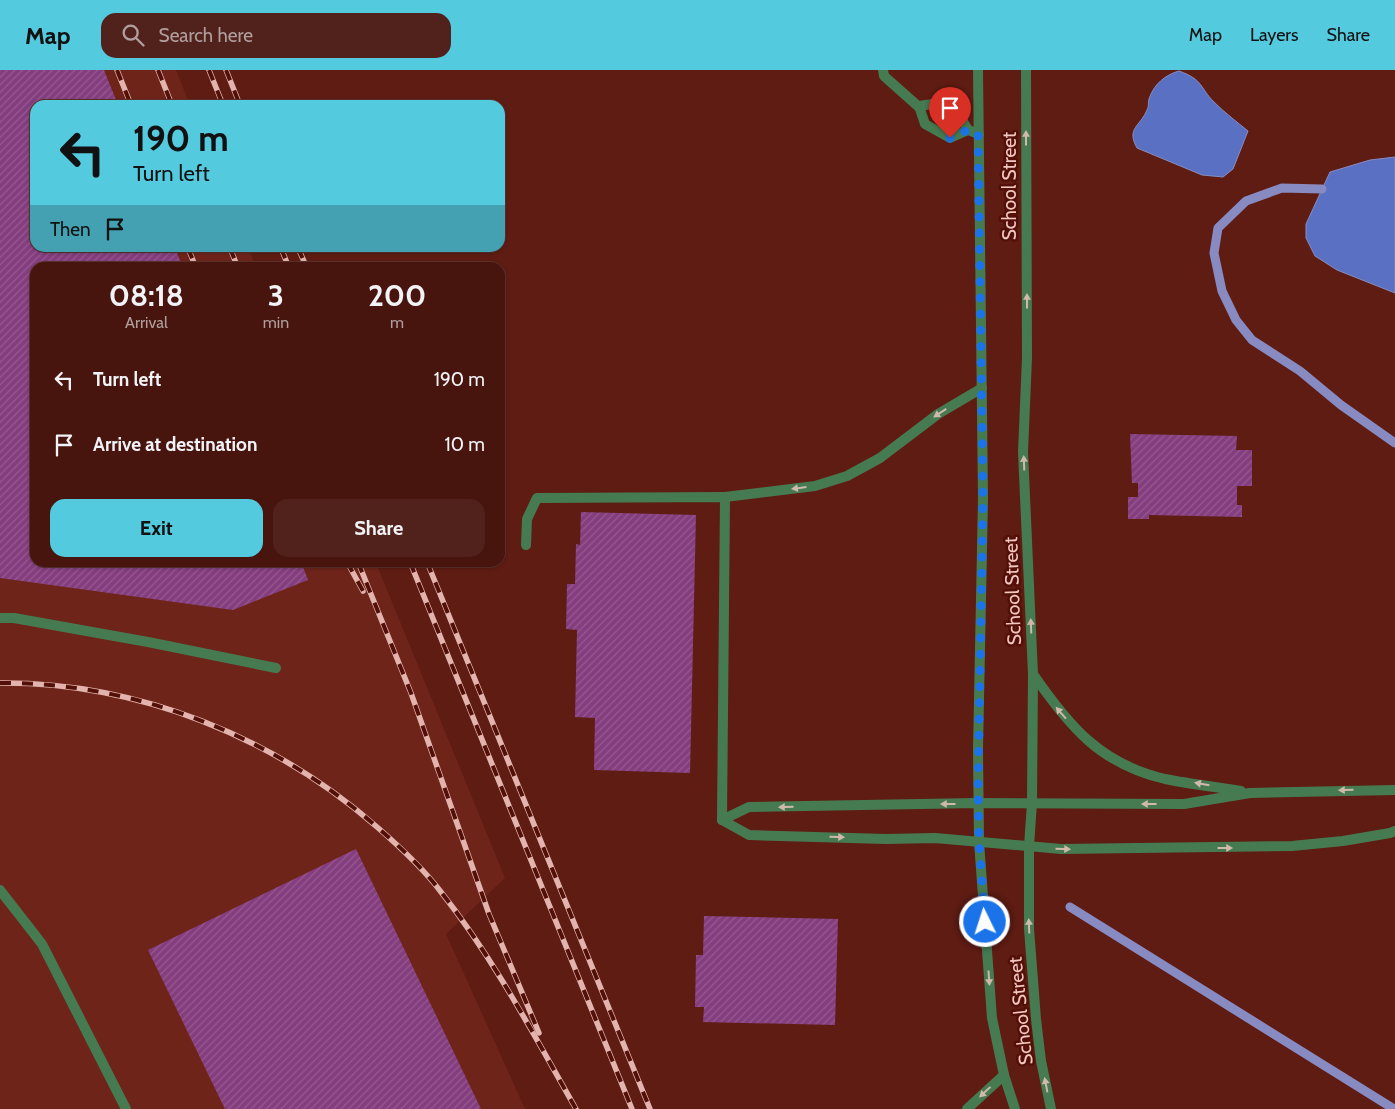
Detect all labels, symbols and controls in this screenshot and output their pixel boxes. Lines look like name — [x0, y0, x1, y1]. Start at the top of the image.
search box — [101, 13, 451, 58]
text: Map — [25, 21, 71, 50]
icon: search — [119, 21, 147, 49]
text: Search here — [159, 24, 253, 47]
text: Map — [1189, 24, 1222, 46]
text: Layers — [1250, 24, 1299, 46]
text: Share — [1327, 24, 1370, 46]
pin — [929, 87, 971, 138]
icon: arrive — [936, 94, 964, 122]
text: 190 m — [133, 117, 229, 160]
icon: left — [50, 120, 115, 185]
one-way arrow — [1022, 130, 1030, 146]
street label: School Street — [998, 131, 1021, 240]
text: Turn left — [133, 160, 210, 187]
icon: arrive — [101, 215, 129, 243]
text: Then — [50, 218, 91, 241]
text: 08:18 — [109, 277, 184, 314]
text: 3 — [268, 277, 284, 314]
text: 200 — [368, 277, 426, 314]
one-way arrow — [1023, 293, 1031, 309]
text: Arrival — [125, 313, 168, 332]
text: min — [263, 313, 289, 332]
text: m — [390, 313, 404, 332]
icon: left — [50, 366, 78, 394]
text: Turn left — [93, 368, 161, 391]
text: 190 m — [434, 368, 485, 391]
one-way arrow — [933, 408, 947, 418]
icon: arrive — [50, 431, 78, 459]
text: Arrive at destination — [93, 433, 257, 456]
text: 10 m — [445, 433, 485, 456]
one-way arrow — [1019, 455, 1027, 471]
one-way arrow — [790, 484, 806, 492]
button: Exit — [50, 499, 263, 557]
button: Share — [273, 499, 485, 557]
street label: School Street — [999, 536, 1026, 646]
one-way arrow — [1027, 617, 1035, 633]
one-way arrow — [1056, 707, 1067, 719]
one-way arrow — [1193, 780, 1209, 788]
one-way arrow — [1338, 787, 1354, 795]
one-way arrow — [940, 800, 956, 808]
one-way arrow — [1141, 800, 1157, 808]
one-way arrow — [778, 803, 794, 811]
one-way arrow — [830, 834, 846, 842]
one-way arrow — [1218, 844, 1234, 852]
one-way arrow — [1055, 845, 1071, 853]
position arrow — [958, 895, 1010, 947]
one-way arrow — [1025, 917, 1033, 933]
street label: School Street — [1003, 955, 1038, 1066]
one-way arrow — [985, 970, 993, 986]
one-way arrow — [1042, 1078, 1050, 1093]
one-way arrow — [980, 1086, 992, 1098]

